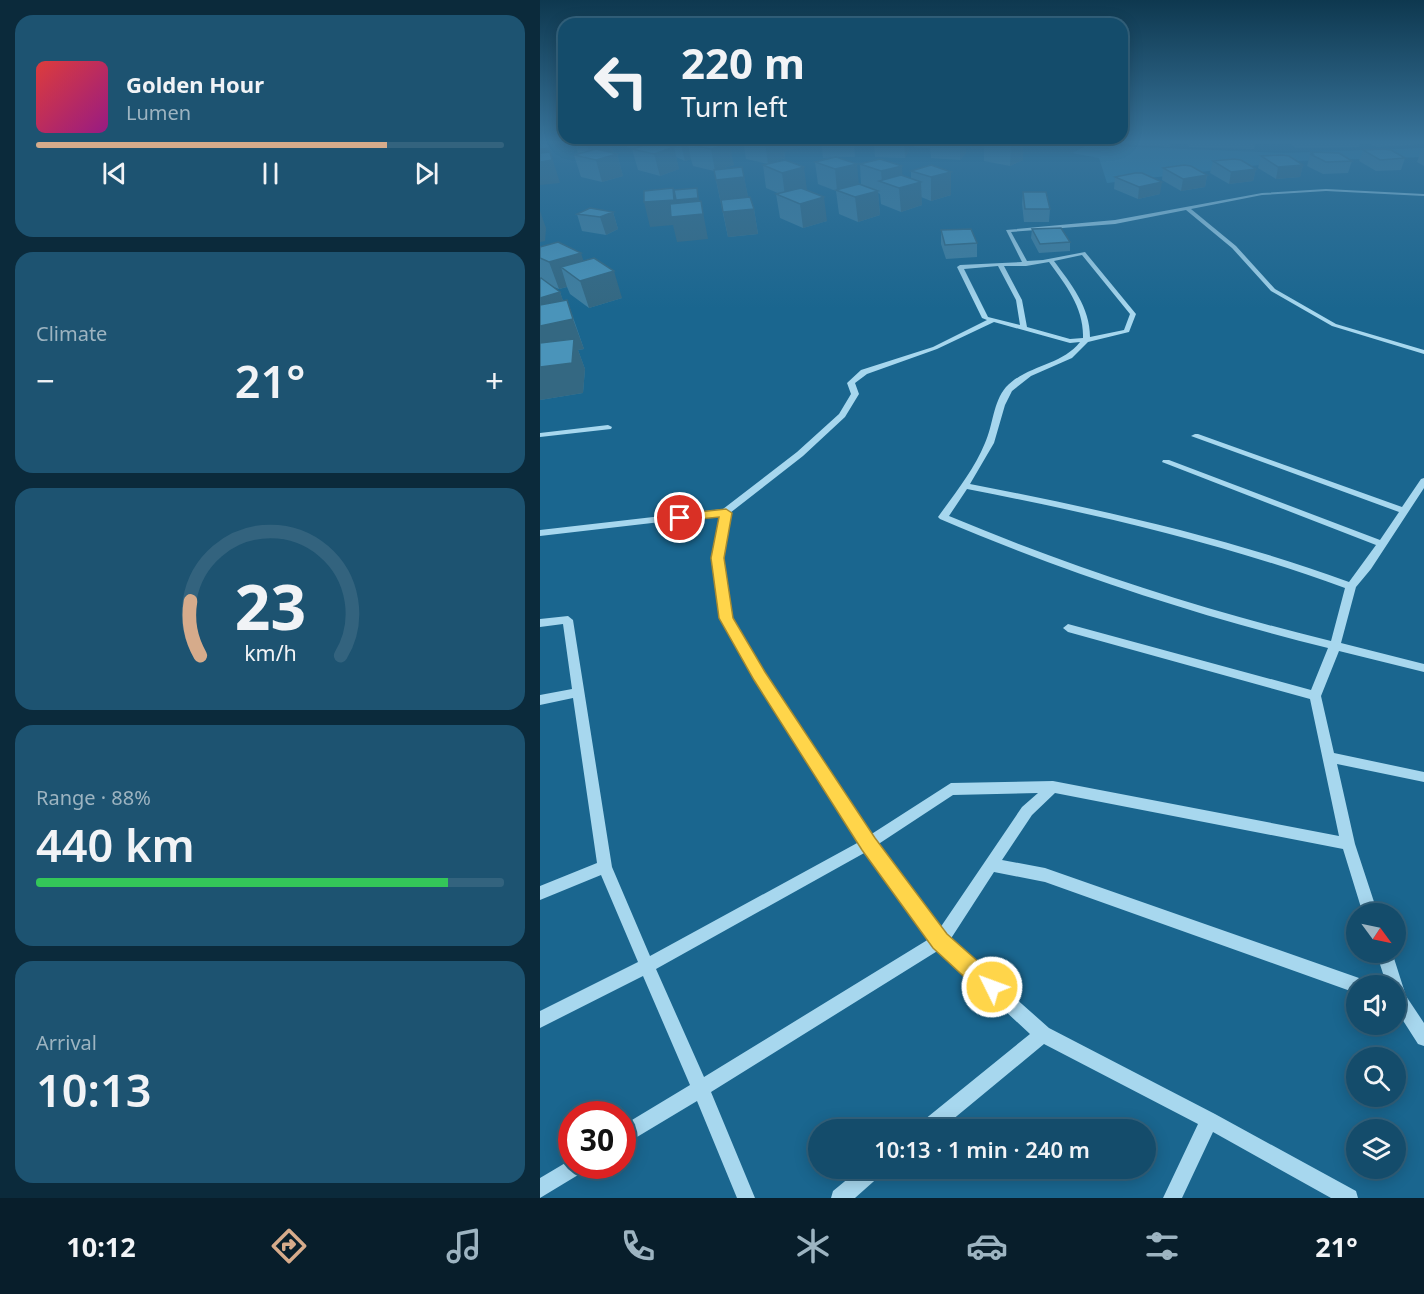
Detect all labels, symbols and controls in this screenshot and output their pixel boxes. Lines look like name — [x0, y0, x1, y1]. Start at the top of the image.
text: 220 m — [681, 34, 805, 91]
icon: left — [582, 42, 660, 120]
text: Golden Hour — [126, 69, 264, 99]
text: Turn left — [681, 88, 787, 125]
text: Lumen — [126, 99, 191, 126]
icon: previous — [98, 157, 131, 190]
icon: pause — [254, 157, 287, 190]
icon: next — [410, 157, 443, 190]
text: Climate — [36, 320, 107, 347]
text: 21° — [235, 350, 305, 411]
text: − — [36, 358, 55, 403]
text: + — [485, 358, 504, 403]
pin — [654, 492, 705, 543]
icon: arrive — [663, 501, 696, 534]
text: 23 — [234, 563, 306, 648]
text: km/h — [244, 638, 296, 667]
text: Range · 88% — [36, 784, 151, 811]
text: 440 km — [36, 814, 195, 875]
north arrow — [1346, 903, 1406, 963]
map controls — [1346, 903, 1406, 1179]
position arrow — [960, 955, 1024, 1019]
button: sound — [1346, 975, 1406, 1035]
text: Arrival — [36, 1029, 97, 1056]
button: search — [1346, 1047, 1406, 1107]
text: 10:13 — [36, 1059, 151, 1120]
speed limit sign: 30 — [558, 1101, 636, 1179]
button: layers — [1346, 1119, 1406, 1179]
text: 10:13 · 1 min · 240 m — [874, 1134, 1090, 1164]
icon: directions — [268, 1225, 310, 1267]
icon: music — [443, 1225, 485, 1267]
icon: phone — [617, 1225, 659, 1267]
icon: climate — [792, 1225, 834, 1267]
icon: car — [966, 1225, 1008, 1267]
icon: filters — [1141, 1225, 1183, 1267]
text: 10:12 — [66, 1228, 136, 1265]
text: 21° — [1315, 1228, 1358, 1265]

